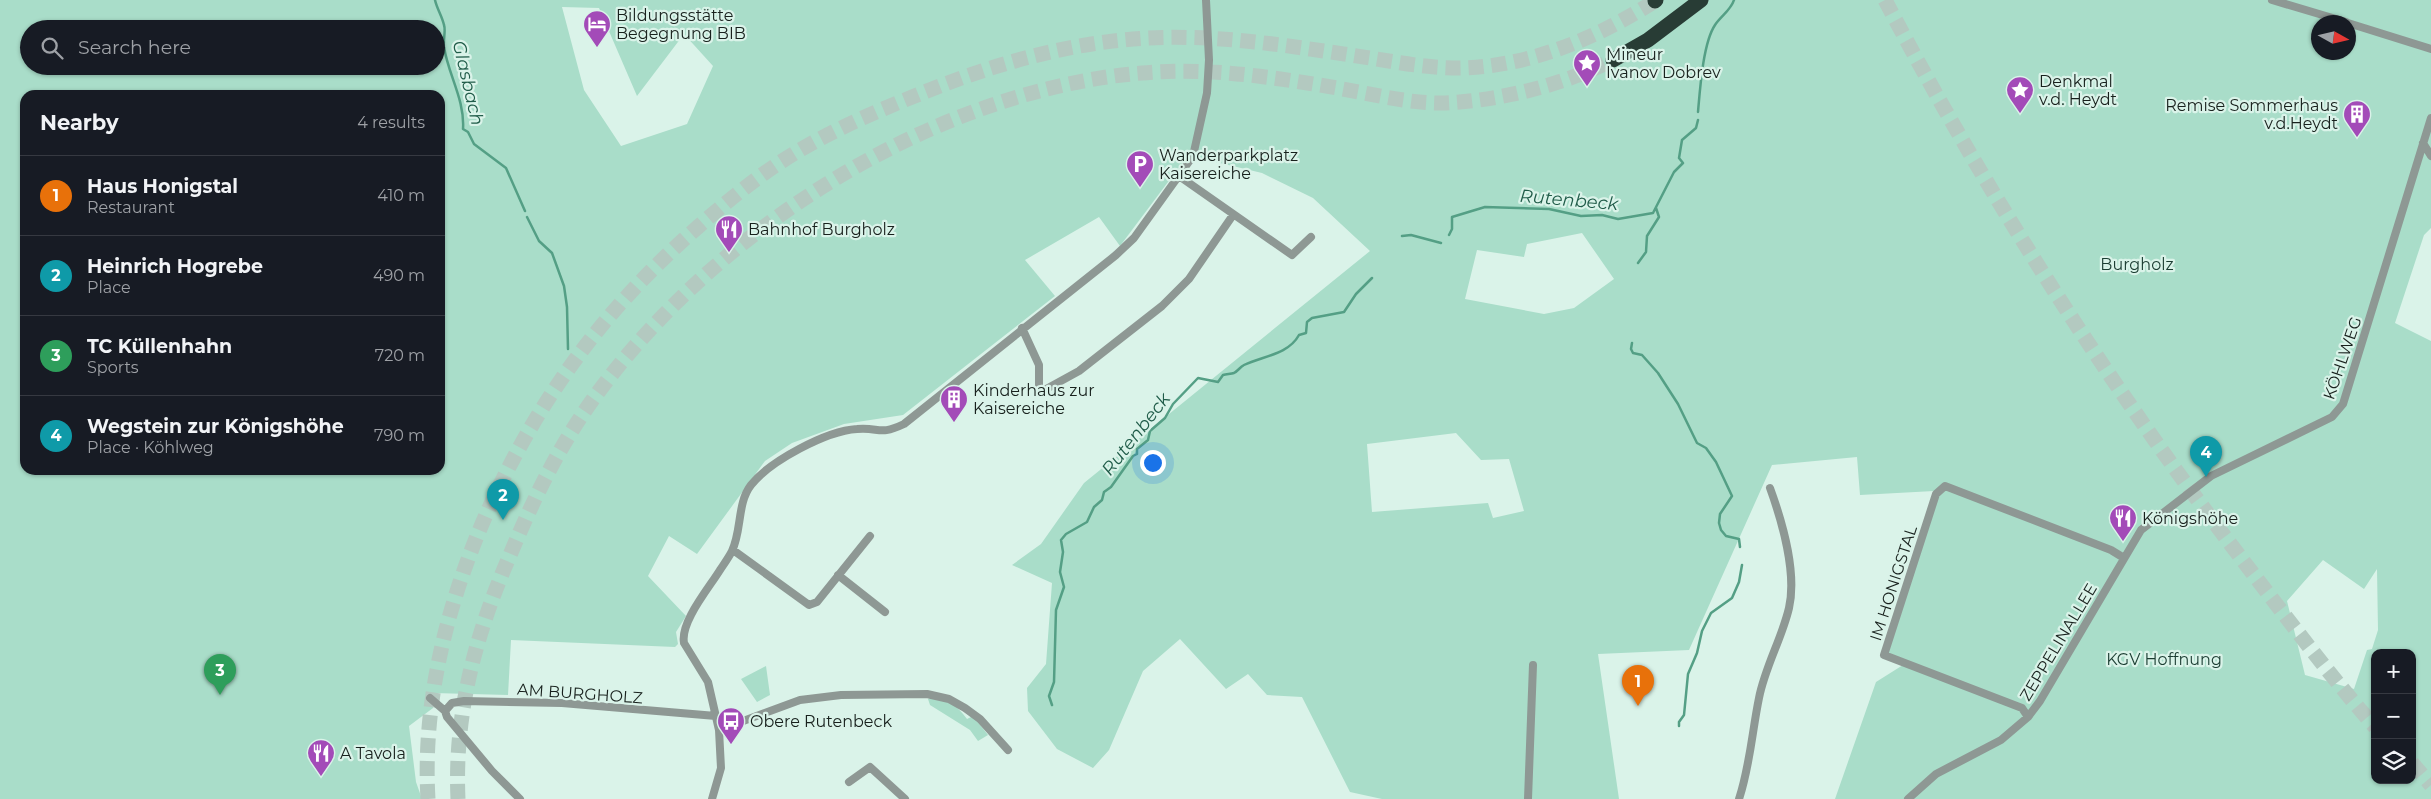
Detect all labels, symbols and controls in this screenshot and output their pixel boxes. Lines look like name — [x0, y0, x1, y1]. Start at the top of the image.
place label: Bildungsstätte Begegnung BIB — [616, 6, 746, 43]
hotel icon: Bildungsstätte Begegnung BIB — [582, 9, 612, 48]
north arrow — [2311, 15, 2356, 60]
search box — [20, 20, 445, 75]
icon: search — [38, 34, 66, 62]
text: Search here — [78, 36, 191, 59]
water label: Glasbach — [448, 38, 488, 128]
place label: Mineur Ivanov Dobrev — [1606, 45, 1721, 82]
place icon: Mineur Ivanov Dobrev — [1572, 48, 1602, 87]
place label: Denkmal v.d. Heydt — [2039, 72, 2117, 109]
place icon: Denkmal v.d. Heydt — [2005, 75, 2035, 114]
place label: Remise Sommerhaus v.d.Heydt — [2165, 96, 2338, 133]
building icon: Remise Sommerhaus v.d.Heydt — [2342, 99, 2372, 138]
text: Nearby — [40, 110, 119, 135]
text: 4 results — [357, 113, 425, 132]
place label: Wanderparkplatz Kaisereiche — [1159, 146, 1298, 183]
parking icon: Wanderparkplatz Kaisereiche — [1125, 149, 1155, 188]
text: Haus Honigstal — [87, 175, 238, 198]
water label: Rutenbeck — [1519, 185, 1621, 215]
text: 1 — [53, 186, 59, 205]
text: 410 m — [377, 186, 425, 205]
text: Restaurant — [87, 198, 175, 217]
restaurant icon: Bahnhof Burgholz — [714, 214, 744, 253]
place label: Bahnhof Burgholz — [748, 220, 895, 239]
text: Heinrich Hogrebe — [87, 255, 263, 278]
park label: Burgholz — [2100, 255, 2174, 274]
text: 2 — [51, 266, 61, 285]
text: 490 m — [373, 266, 425, 285]
text: Place — [87, 278, 131, 297]
street label: KÖHLWEG — [2318, 314, 2366, 402]
text: TC Küllenhahn — [87, 335, 232, 358]
text: 3 — [51, 346, 61, 365]
text: 720 m — [375, 346, 425, 365]
text: Sports — [87, 358, 139, 377]
place label: Kinderhaus zur Kaisereiche — [973, 381, 1095, 418]
building icon: Kinderhaus zur Kaisereiche — [939, 384, 969, 423]
water label: Rutenbeck — [1097, 387, 1176, 480]
text: Wegstein zur Königshöhe — [87, 415, 344, 438]
text: 4 — [50, 426, 62, 445]
text: 790 m — [374, 426, 425, 445]
pin: 4 — [2190, 436, 2222, 477]
text: Place · Köhlweg — [87, 438, 214, 457]
your location — [1140, 450, 1166, 476]
pin: 2 — [487, 479, 519, 520]
restaurant icon: Königshöhe — [2108, 503, 2138, 542]
place label: Königshöhe — [2142, 509, 2238, 528]
street label: IM HONIGSTAL — [1866, 523, 1921, 643]
street label: ZEPPELINALLEE — [2016, 580, 2101, 704]
map controls — [2371, 649, 2416, 784]
button: + — [2371, 649, 2416, 694]
park label: KGV Hoffnung — [2106, 650, 2222, 669]
pin: 3 — [204, 654, 236, 695]
pin: 1 — [1622, 665, 1654, 706]
street label: AM BURGHOLZ — [517, 680, 643, 707]
button: − — [2371, 694, 2416, 739]
bus stop icon: Obere Rutenbeck — [716, 706, 746, 745]
place label: Obere Rutenbeck — [750, 712, 892, 731]
restaurant icon: A Tavola — [306, 738, 336, 777]
button: layers — [2371, 739, 2416, 784]
place label: A Tavola — [340, 744, 406, 763]

